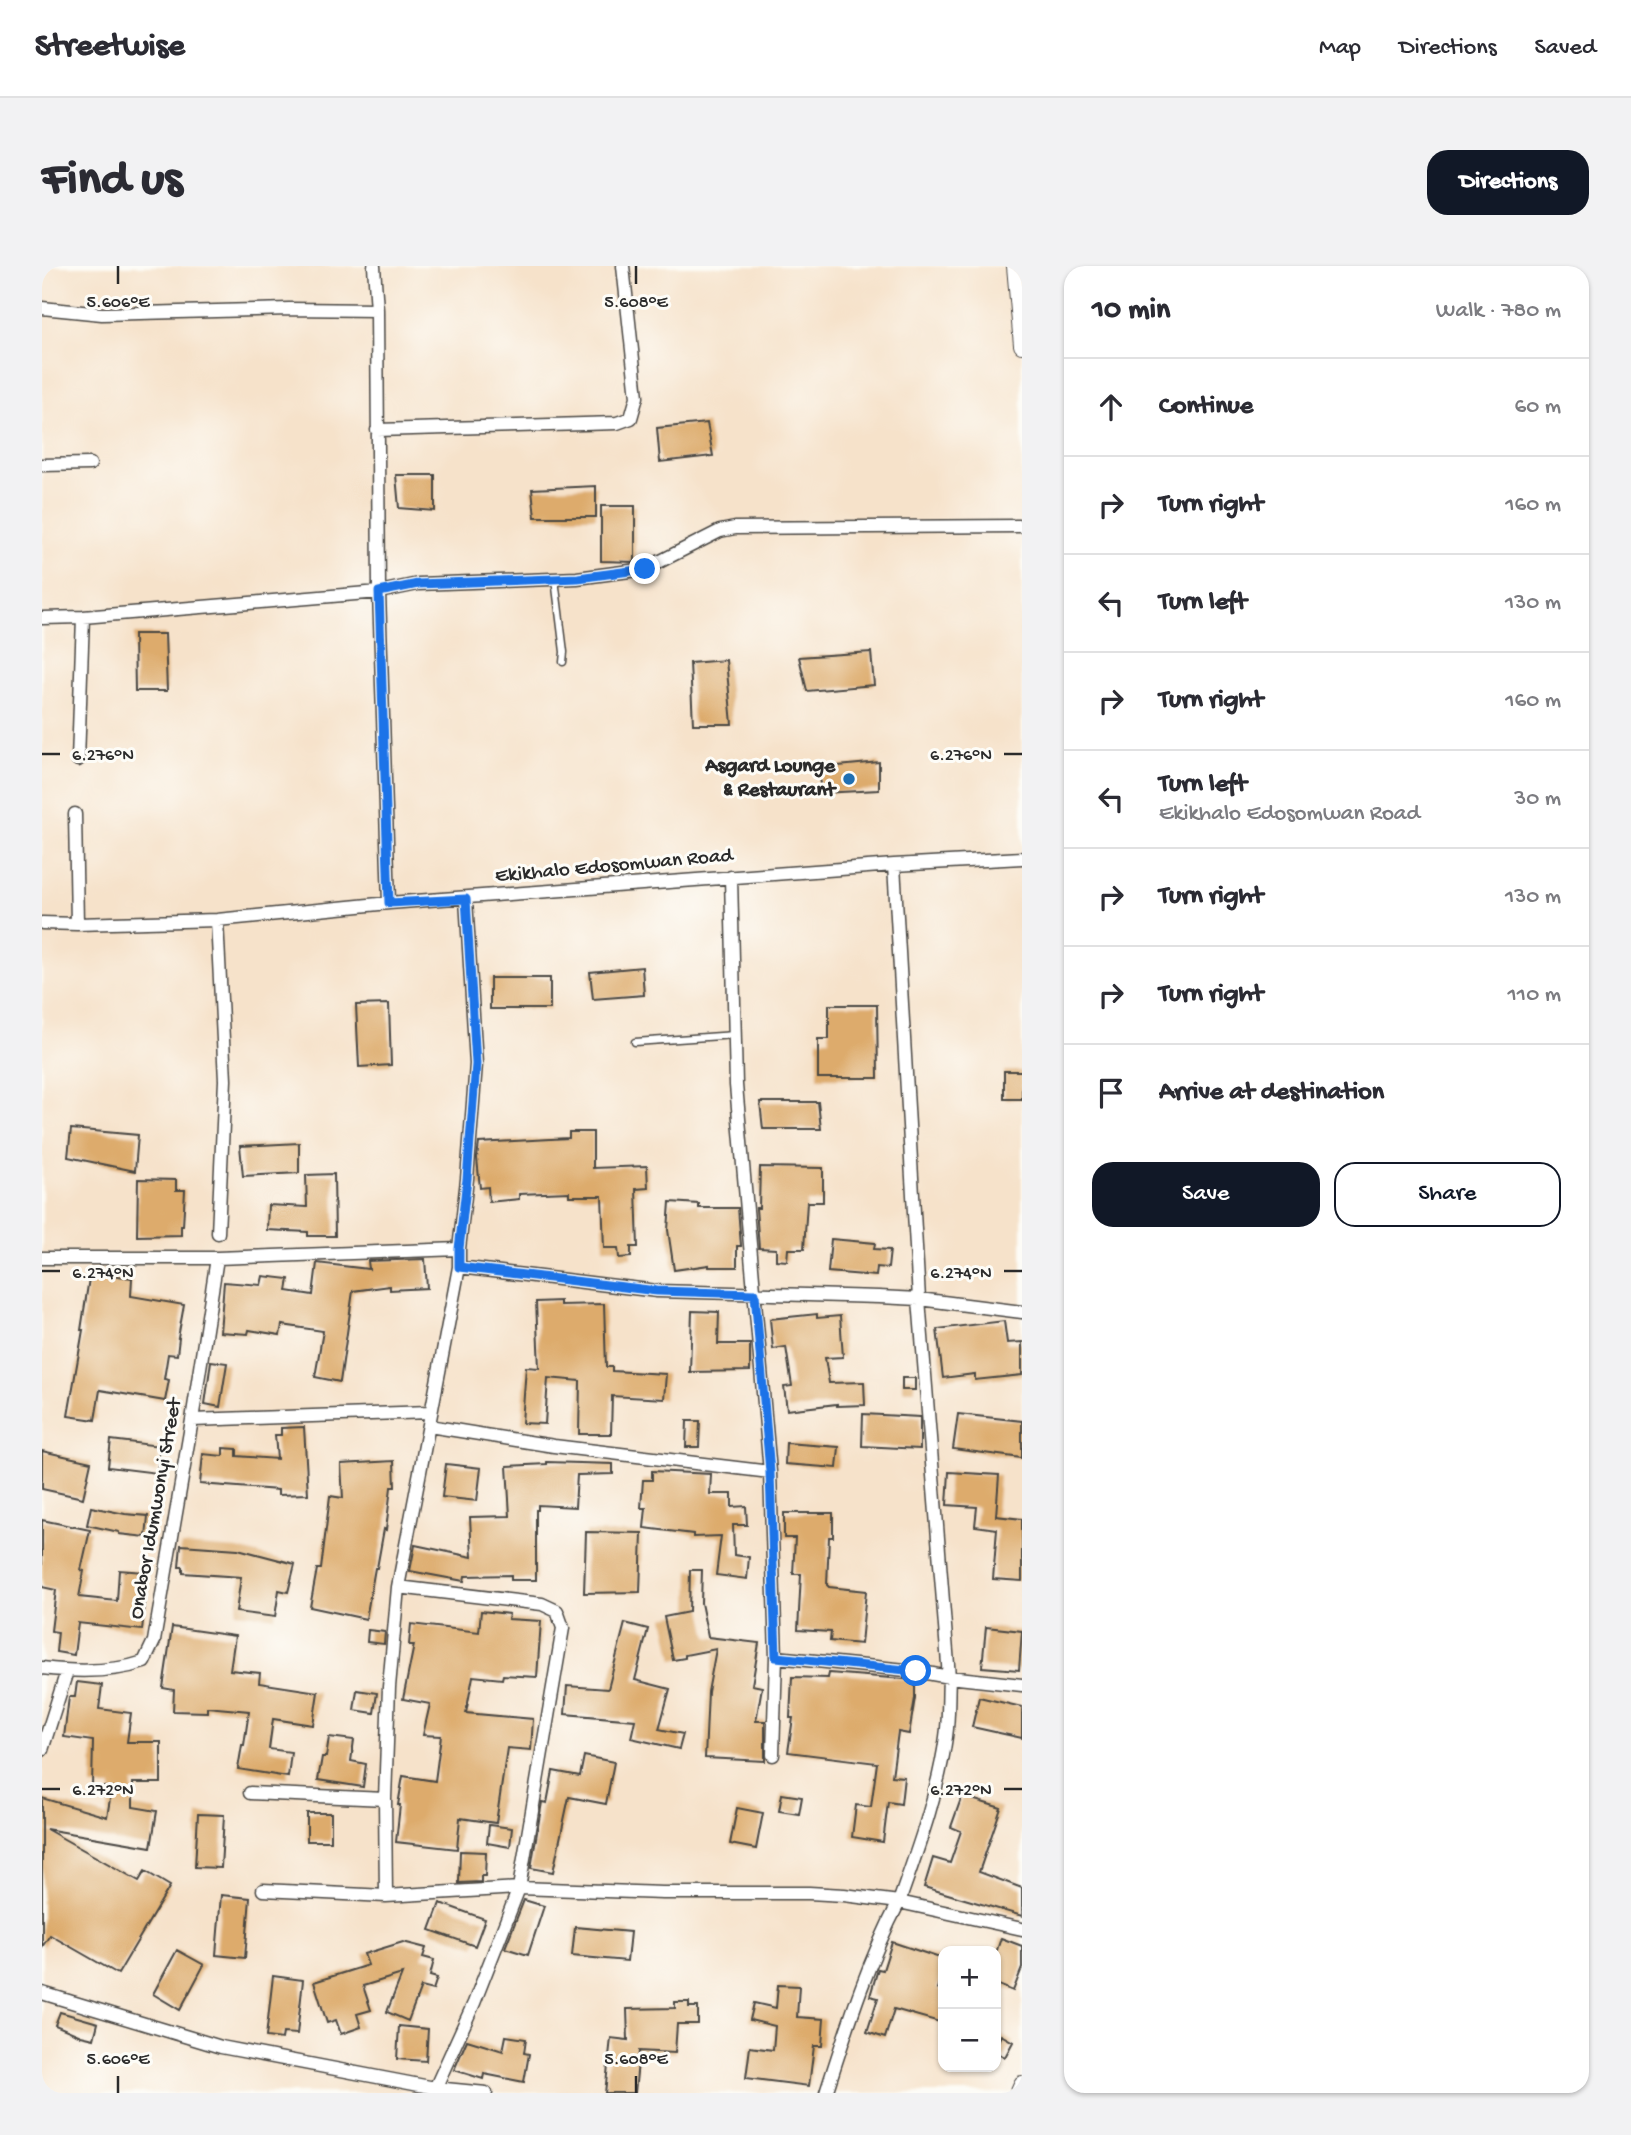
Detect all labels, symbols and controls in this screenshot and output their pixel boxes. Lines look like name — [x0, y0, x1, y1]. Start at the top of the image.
text: Streetwise — [35, 29, 185, 67]
text: Map — [1319, 34, 1361, 63]
text: Directions — [1399, 34, 1497, 63]
text: Saved — [1535, 34, 1596, 63]
button: Directions — [1427, 150, 1589, 215]
text: Find us — [42, 153, 182, 211]
text: 5.606°E — [87, 293, 150, 314]
text: 5.608°E — [604, 293, 669, 314]
text: 10 min — [1092, 294, 1170, 329]
text: Walk · 780 m — [1436, 298, 1561, 325]
icon: ahead — [1092, 388, 1130, 426]
text: Continue — [1159, 392, 1253, 423]
text: 60 m — [1515, 394, 1561, 421]
icon: right — [1092, 486, 1130, 524]
text: Turn right — [1159, 490, 1263, 521]
text: 160 m — [1505, 492, 1561, 519]
route end — [629, 553, 660, 584]
icon: left — [1092, 584, 1130, 622]
text: Turn left — [1159, 588, 1247, 619]
text: 130 m — [1505, 590, 1561, 617]
icon: right — [1092, 682, 1130, 720]
text: Turn right — [1159, 686, 1263, 717]
text: 160 m — [1505, 688, 1561, 715]
text: 6.276°N — [72, 746, 134, 767]
text: 6.276°N — [930, 746, 992, 767]
place label: Asgard Lounge & Restaurant — [704, 755, 837, 804]
text: Turn left — [1159, 770, 1247, 801]
marker: Asgard Lounge & Restaurant — [841, 771, 857, 787]
icon: left — [1092, 780, 1130, 818]
text: 30 m — [1514, 786, 1561, 813]
text: Ekikhalo Edosomwan Road — [1159, 801, 1420, 828]
street label: Ekikhalo Edosomwan Road — [494, 844, 736, 890]
icon: right — [1092, 878, 1130, 916]
text: Turn right — [1159, 882, 1263, 913]
text: 130 m — [1505, 884, 1561, 911]
icon: right — [1092, 976, 1130, 1014]
text: Turn right — [1159, 980, 1263, 1011]
text: 110 m — [1508, 982, 1561, 1009]
icon: arrive — [1092, 1074, 1130, 1112]
text: Arrive at destination — [1159, 1078, 1384, 1109]
button: Save — [1092, 1162, 1320, 1227]
button: Share — [1334, 1162, 1561, 1227]
text: 6.274°N — [72, 1264, 134, 1285]
text: 6.274°N — [930, 1264, 992, 1285]
street label: Onabor Idumwonyi Street — [125, 1394, 189, 1621]
route start — [900, 1655, 931, 1686]
text: 6.272°N — [72, 1781, 134, 1802]
text: 6.272°N — [930, 1781, 992, 1802]
map controls — [938, 1946, 1001, 2072]
button: + — [938, 1946, 1001, 2009]
button: − — [938, 2009, 1001, 2072]
text: 5.606°E — [87, 2050, 150, 2071]
text: 5.608°E — [604, 2050, 669, 2071]

